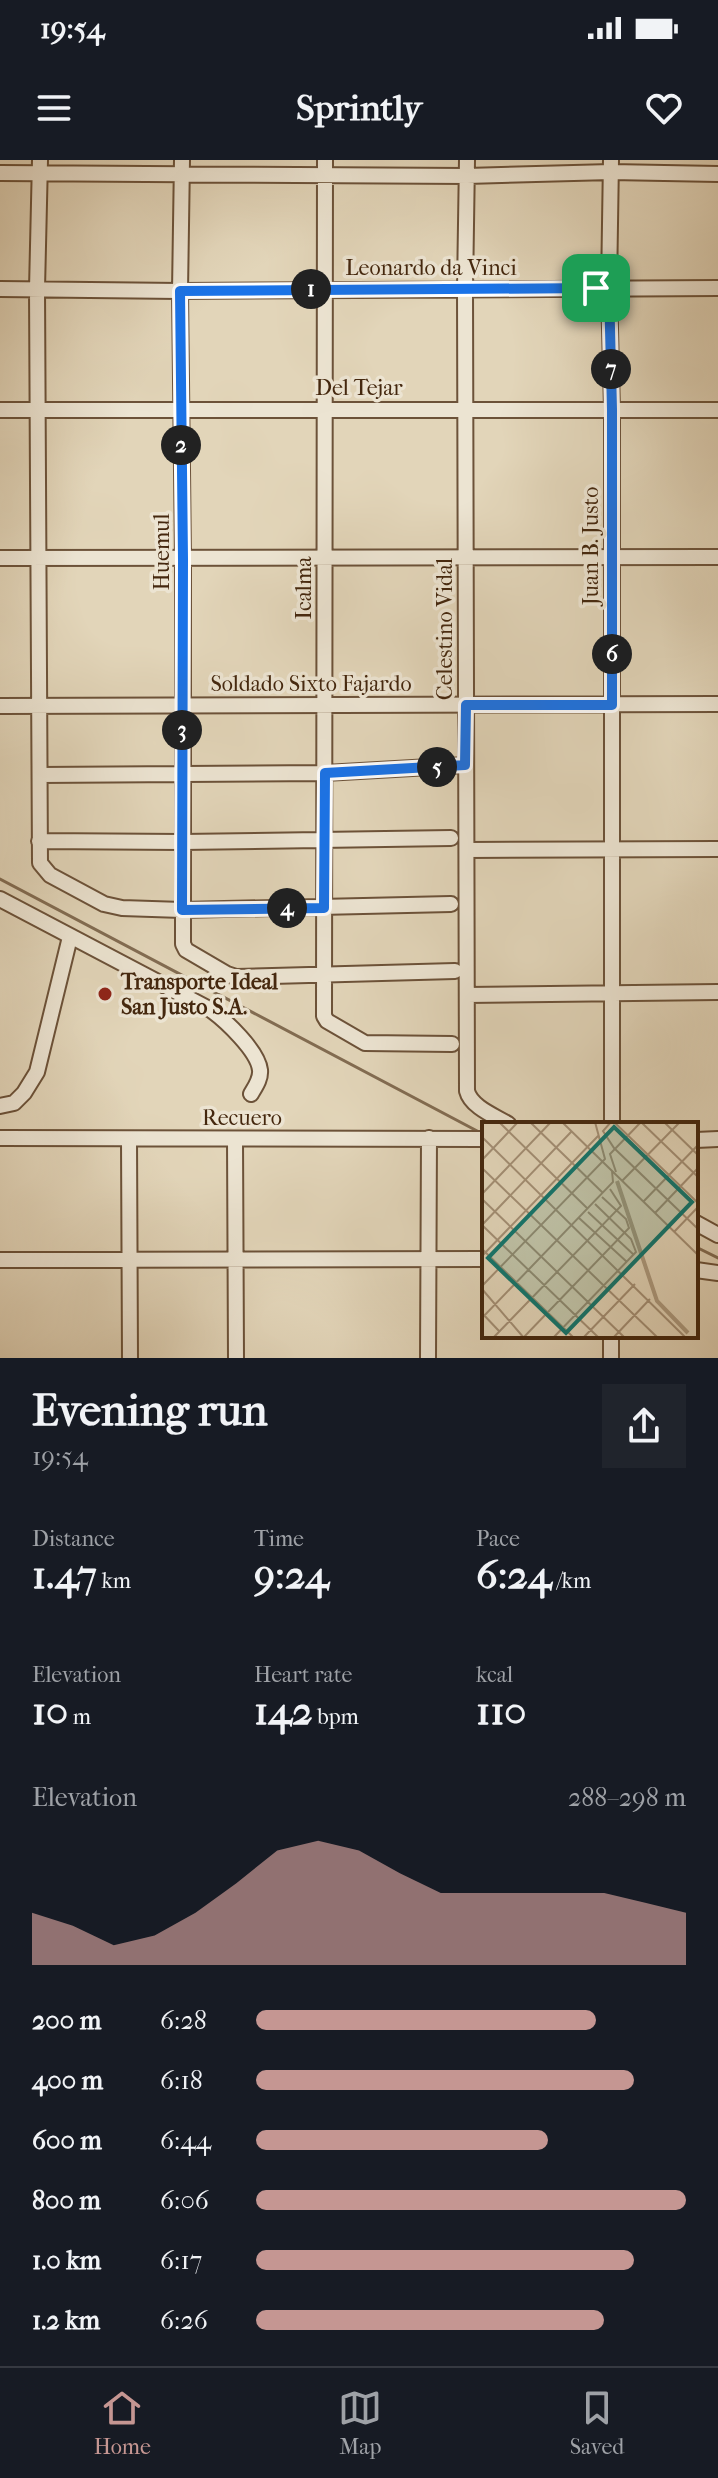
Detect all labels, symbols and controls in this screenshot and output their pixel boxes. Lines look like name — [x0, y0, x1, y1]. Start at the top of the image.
text: 19:54 — [40, 11, 104, 46]
icon: menu — [32, 86, 76, 130]
icon: heart — [642, 86, 686, 130]
text: Sprintly — [296, 87, 422, 129]
pin — [562, 254, 630, 322]
street label: Leonardo da Vinci — [345, 255, 517, 281]
icon: arrive — [574, 266, 618, 310]
pin: 1 — [291, 269, 331, 309]
text: 1 — [307, 276, 315, 302]
pin: 7 — [591, 349, 631, 389]
text: 7 — [606, 356, 616, 382]
street label: Del Tejar — [315, 375, 403, 401]
pin: 2 — [161, 425, 201, 465]
text: 2 — [175, 432, 187, 458]
street label: Juan B. Justo — [578, 487, 604, 607]
street label: Huemul — [149, 513, 175, 591]
street label: Icalma — [291, 556, 317, 619]
street label: Celestino Vidal — [432, 558, 458, 700]
pin: 6 — [592, 634, 632, 674]
text: 6 — [606, 641, 618, 667]
street label: Soldado Sixto Fajardo — [210, 671, 412, 697]
pin: 3 — [162, 710, 202, 750]
text: 3 — [177, 717, 187, 743]
pin: 5 — [417, 747, 457, 787]
text: 5 — [432, 754, 442, 780]
pin: 4 — [267, 888, 307, 928]
text: 4 — [281, 895, 294, 921]
place label: Transporte Ideal San Justo S.A. — [120, 969, 279, 1020]
marker: Transporte Ideal San Justo S.A. — [96, 985, 114, 1003]
street label: Recuero — [202, 1105, 282, 1131]
inset map — [482, 1122, 698, 1338]
button: share — [602, 1384, 686, 1468]
text: Evening run — [32, 1385, 267, 1436]
text: 19:54 — [32, 1441, 88, 1472]
text: Distance — [32, 1526, 115, 1552]
text: Time — [254, 1526, 304, 1552]
text: Pace — [476, 1526, 520, 1552]
text: 1.47 — [32, 1552, 97, 1598]
text: 9:24 — [254, 1552, 329, 1598]
text: 6:24 — [476, 1552, 552, 1598]
text: km — [97, 1568, 131, 1594]
text: /km — [552, 1568, 591, 1594]
text: Elevation — [32, 1662, 121, 1688]
text: Heart rate — [254, 1662, 353, 1688]
text: kcal — [476, 1662, 513, 1688]
text: 10 — [32, 1688, 68, 1734]
text: 142 — [254, 1688, 312, 1734]
text: 110 — [476, 1688, 526, 1734]
text: m — [68, 1704, 91, 1730]
text: bpm — [312, 1704, 359, 1730]
text: Elevation — [32, 1782, 137, 1813]
text: 288–298 m — [568, 1782, 686, 1813]
text: 200 m — [32, 2005, 101, 2036]
text: 6:28 — [160, 2005, 207, 2036]
text: 400 m — [32, 2065, 103, 2096]
text: 6:18 — [160, 2065, 203, 2096]
text: 600 m — [32, 2125, 102, 2156]
text: 6:44 — [160, 2125, 211, 2156]
text: 800 m — [32, 2185, 101, 2216]
text: 6:06 — [160, 2185, 209, 2216]
text: 1.0 km — [32, 2245, 101, 2276]
text: 6:17 — [160, 2245, 202, 2276]
text: 1.2 km — [32, 2305, 100, 2336]
text: 6:26 — [160, 2305, 208, 2336]
tab: Home — [94, 2386, 151, 2460]
tab: Map — [338, 2386, 382, 2460]
tab: Saved — [570, 2386, 624, 2460]

